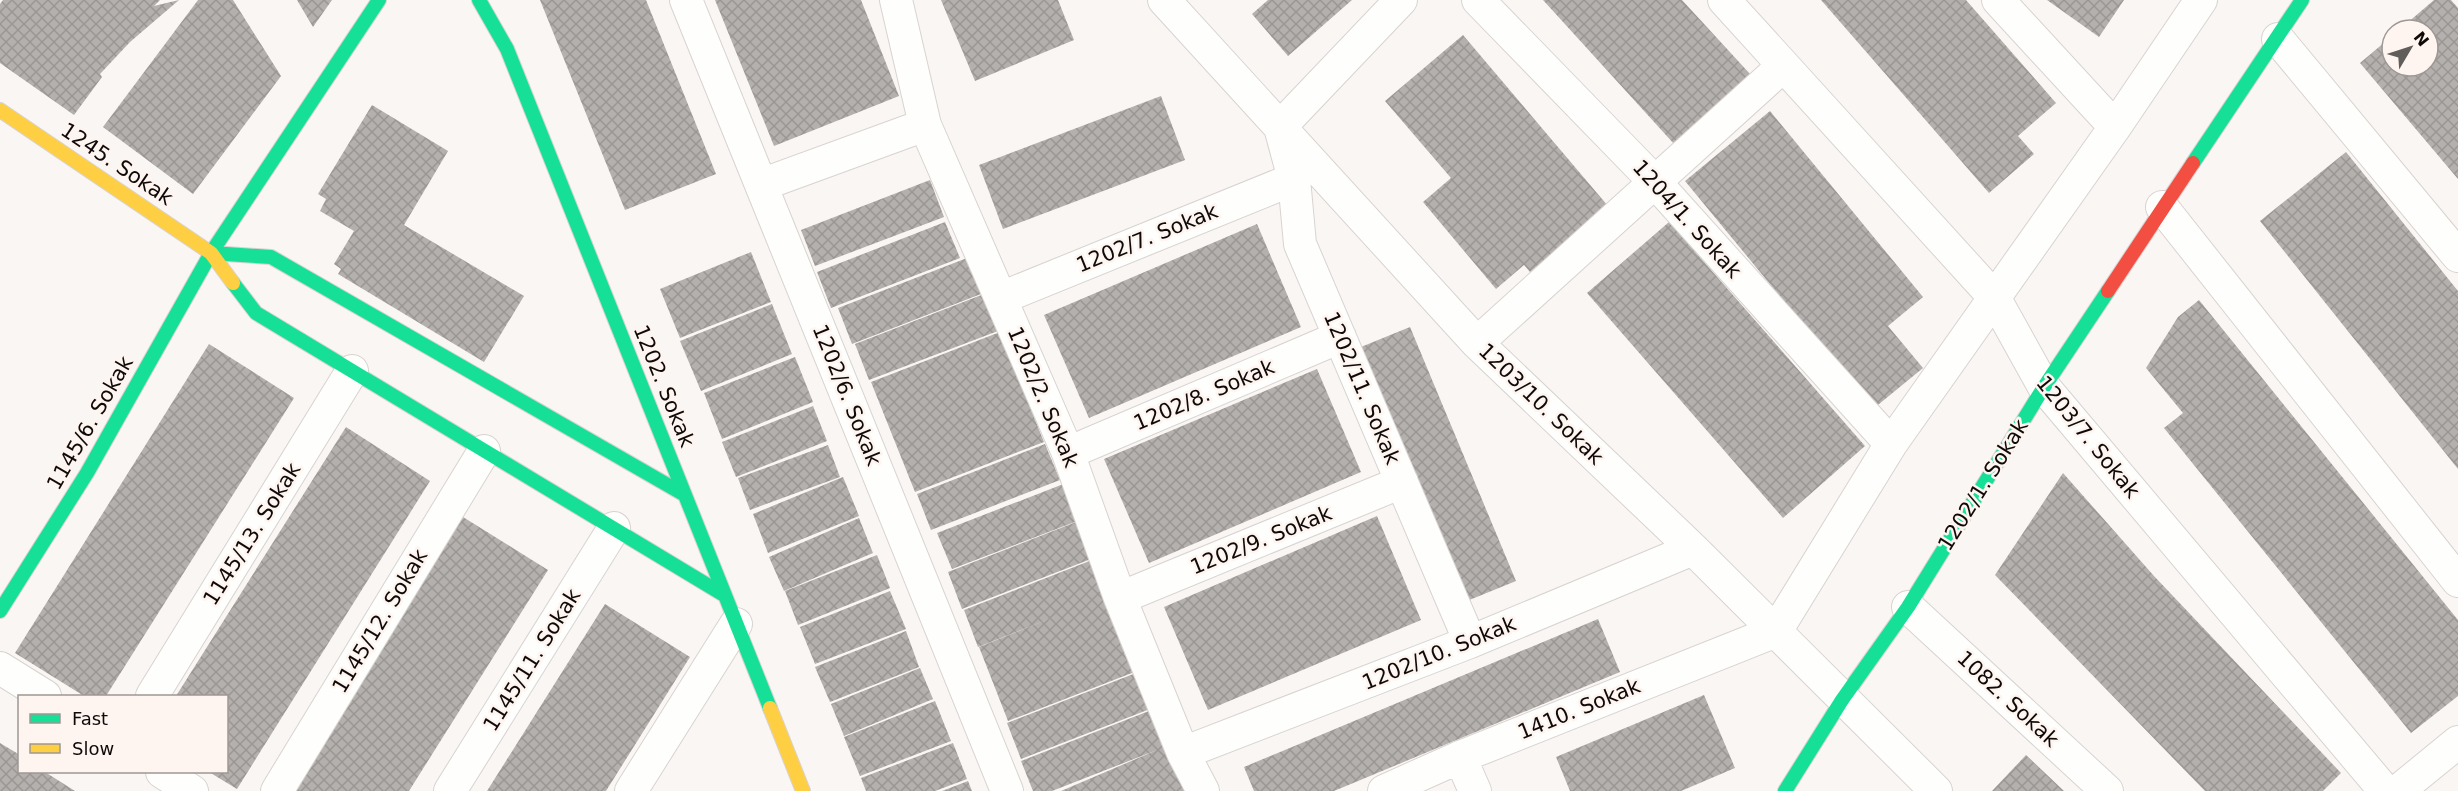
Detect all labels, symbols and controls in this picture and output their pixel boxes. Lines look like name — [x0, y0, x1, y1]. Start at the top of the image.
north arrow — [2380, 18, 2440, 78]
text: N — [2410, 28, 2433, 50]
street label: 1245. Sokak — [56, 118, 178, 211]
street label: 1204/1. Sokak — [1628, 155, 1747, 283]
street label: 1202/7. Sokak — [1073, 198, 1222, 277]
street label: 1202/11. Sokak — [1319, 308, 1405, 469]
street label: 1202. Sokak — [629, 321, 700, 451]
street label: 1202/6. Sokak — [808, 321, 887, 470]
street label: 1202/2. Sokak — [1003, 323, 1084, 472]
street label: 1203/10. Sokak — [1474, 339, 1609, 470]
street label: 1145/6. Sokak — [42, 351, 138, 494]
street label: 1202/8. Sokak — [1130, 354, 1279, 435]
street label: 1203/7. Sokak — [2031, 371, 2145, 504]
street label: 1202/1. Sokak — [1933, 414, 2033, 555]
street label: 1145/13. Sokak — [198, 458, 306, 610]
street label: 1202/9. Sokak — [1187, 500, 1336, 579]
street label: 1145/12. Sokak — [328, 544, 433, 697]
street label: 1145/11. Sokak — [478, 584, 586, 736]
street label: 1202/10. Sokak — [1359, 611, 1520, 695]
street label: 1082. Sokak — [1952, 646, 2064, 753]
street label: 1410. Sokak — [1514, 673, 1644, 744]
legend — [18, 695, 228, 773]
text: Fast — [72, 708, 108, 729]
text: Slow — [72, 738, 114, 759]

